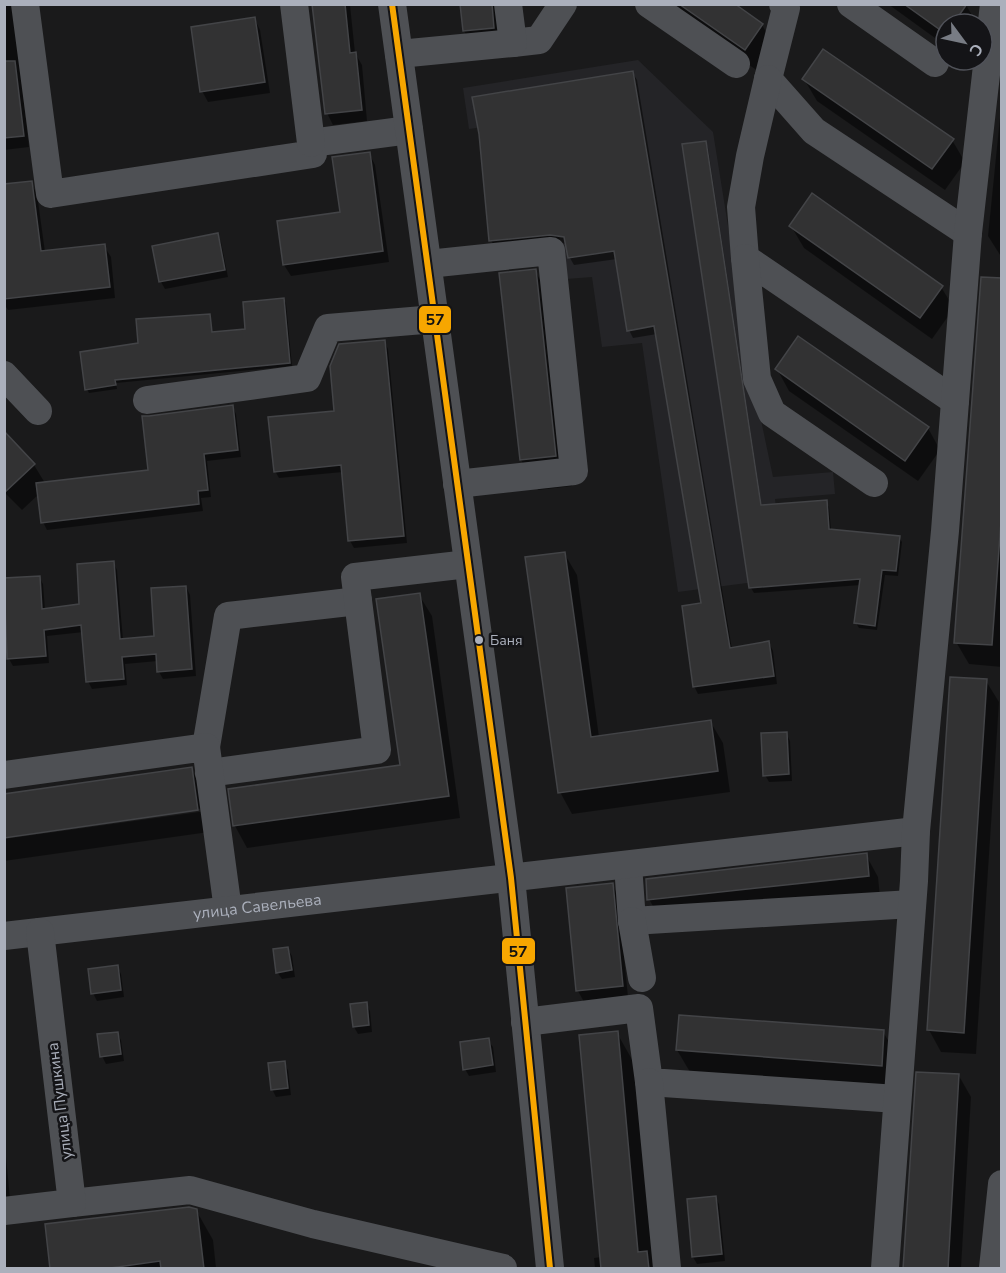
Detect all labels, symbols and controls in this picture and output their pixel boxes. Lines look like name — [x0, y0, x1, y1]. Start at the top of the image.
north arrow — [934, 12, 994, 72]
text: С — [963, 39, 988, 60]
line badge: 57 — [418, 305, 452, 334]
text: 57 — [425, 309, 445, 331]
place label: Баня — [490, 631, 523, 650]
marker: Баня — [473, 634, 485, 646]
street label: улица Савельева — [192, 889, 323, 925]
line badge: 57 — [501, 937, 536, 965]
text: 57 — [508, 941, 528, 963]
street label: улица Пушкина — [42, 1041, 78, 1161]

